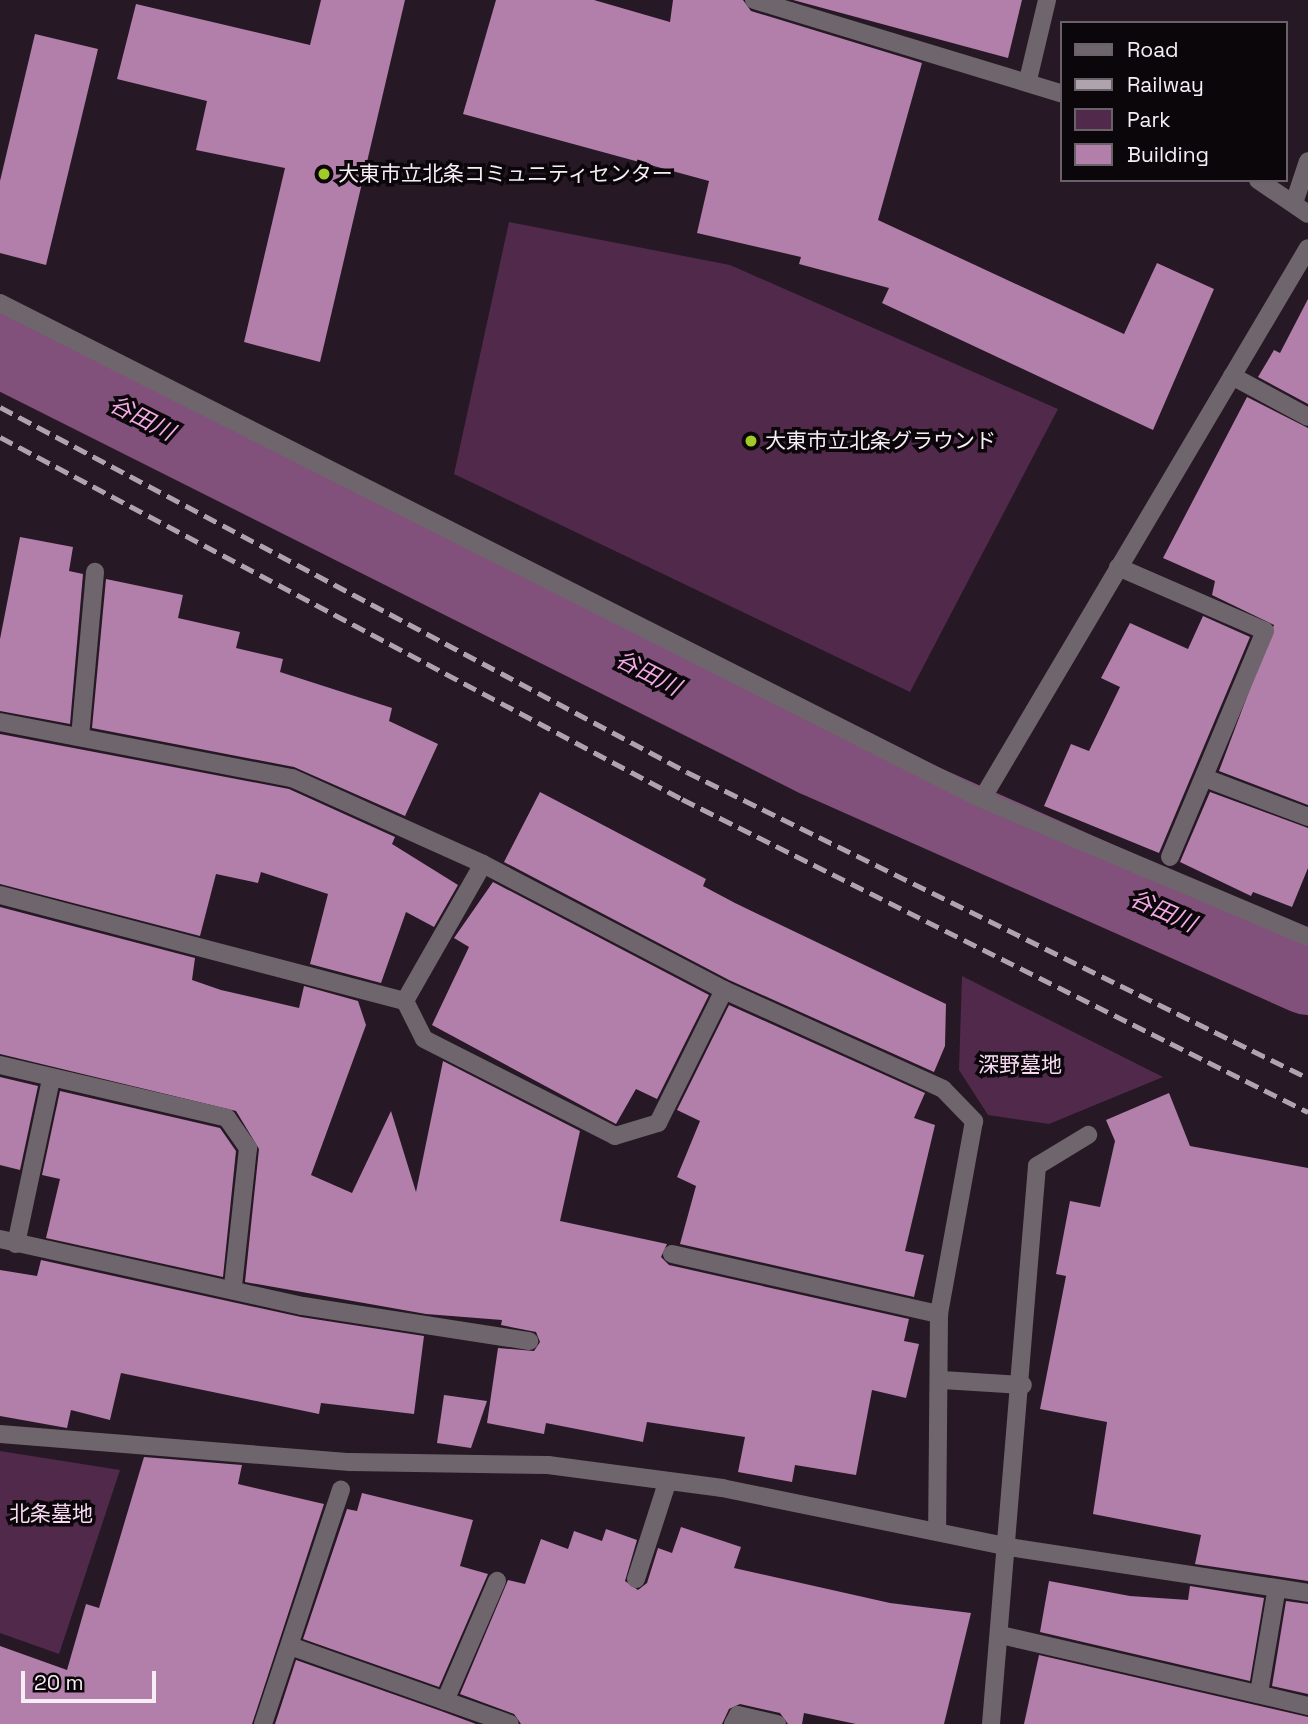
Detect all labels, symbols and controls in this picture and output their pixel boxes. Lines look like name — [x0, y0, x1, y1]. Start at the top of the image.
legend — [1060, 21, 1287, 182]
text: Road — [1127, 36, 1179, 63]
text: Railway — [1127, 71, 1204, 98]
text: Park — [1127, 106, 1171, 133]
text: Building — [1127, 141, 1209, 168]
place label: 大東市立北条コミュニティセンター — [338, 161, 674, 187]
marker: 大東市立北条コミュニティセンター — [316, 166, 332, 182]
water label: 谷田川 — [105, 390, 179, 446]
place label: 大東市立北条グラウンド — [765, 428, 996, 454]
marker: 大東市立北条グラウンド — [743, 433, 759, 449]
water label: 谷田川 — [611, 645, 685, 701]
water label: 谷田川 — [1126, 884, 1200, 938]
park label: 深野墓地 — [978, 1052, 1062, 1078]
park label: 北条墓地 — [9, 1501, 93, 1527]
scale bar — [24, 1658, 159, 1702]
text: 20 m — [34, 1669, 84, 1696]

